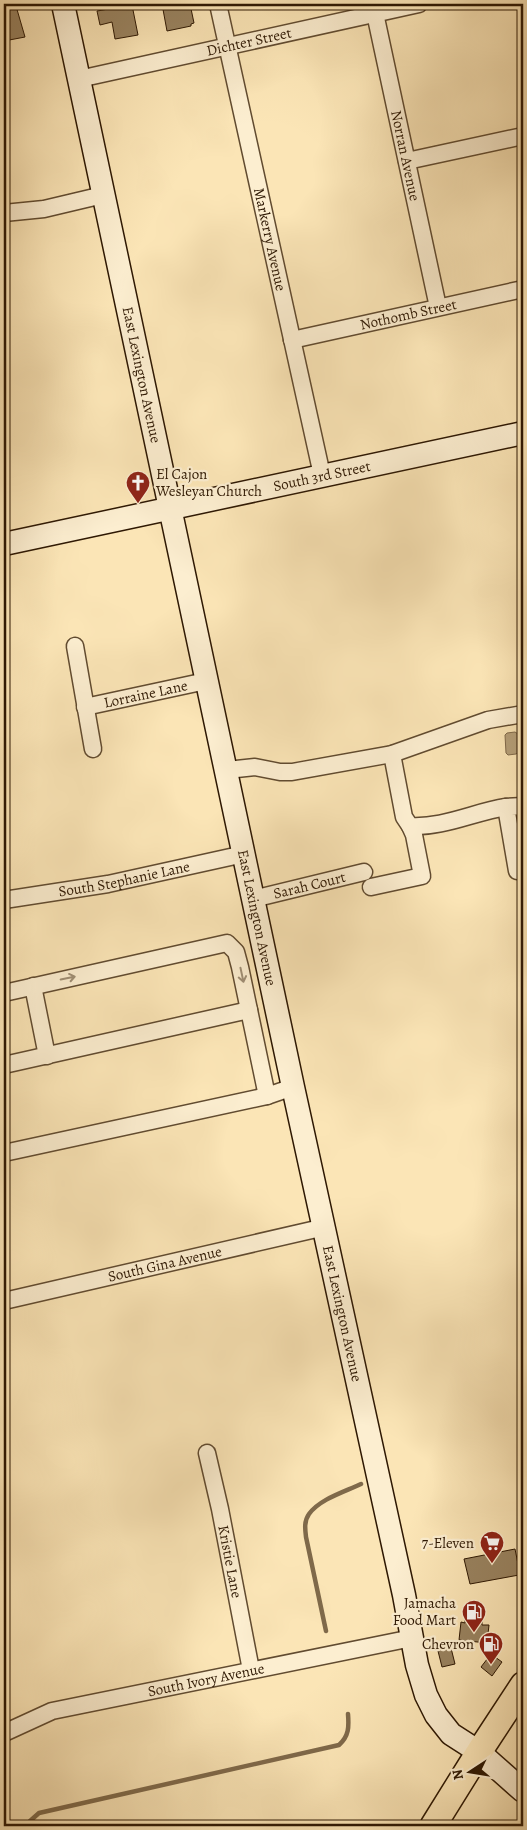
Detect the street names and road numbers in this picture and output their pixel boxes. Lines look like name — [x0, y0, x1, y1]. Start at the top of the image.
street label: Dichter Street — [205, 22, 293, 61]
street label: Norran Avenue — [386, 108, 425, 203]
street label: Markerry Avenue — [249, 186, 291, 293]
street label: Nothomb Street — [358, 294, 458, 335]
street label: East Lexington Avenue — [118, 305, 166, 445]
street label: South 3rd Street — [271, 456, 372, 496]
street label: Lorraine Lane — [102, 675, 190, 713]
street label: East Lexington Avenue — [233, 848, 281, 988]
street label: South Stephanie Lane — [57, 856, 192, 901]
street label: Sarah Court — [271, 867, 348, 904]
street label: South Gina Avenue — [106, 1241, 224, 1287]
street label: East Lexington Avenue — [318, 1243, 367, 1384]
street label: Kristie Lane — [213, 1523, 247, 1600]
street label: South Ivory Avenue — [146, 1658, 266, 1701]

